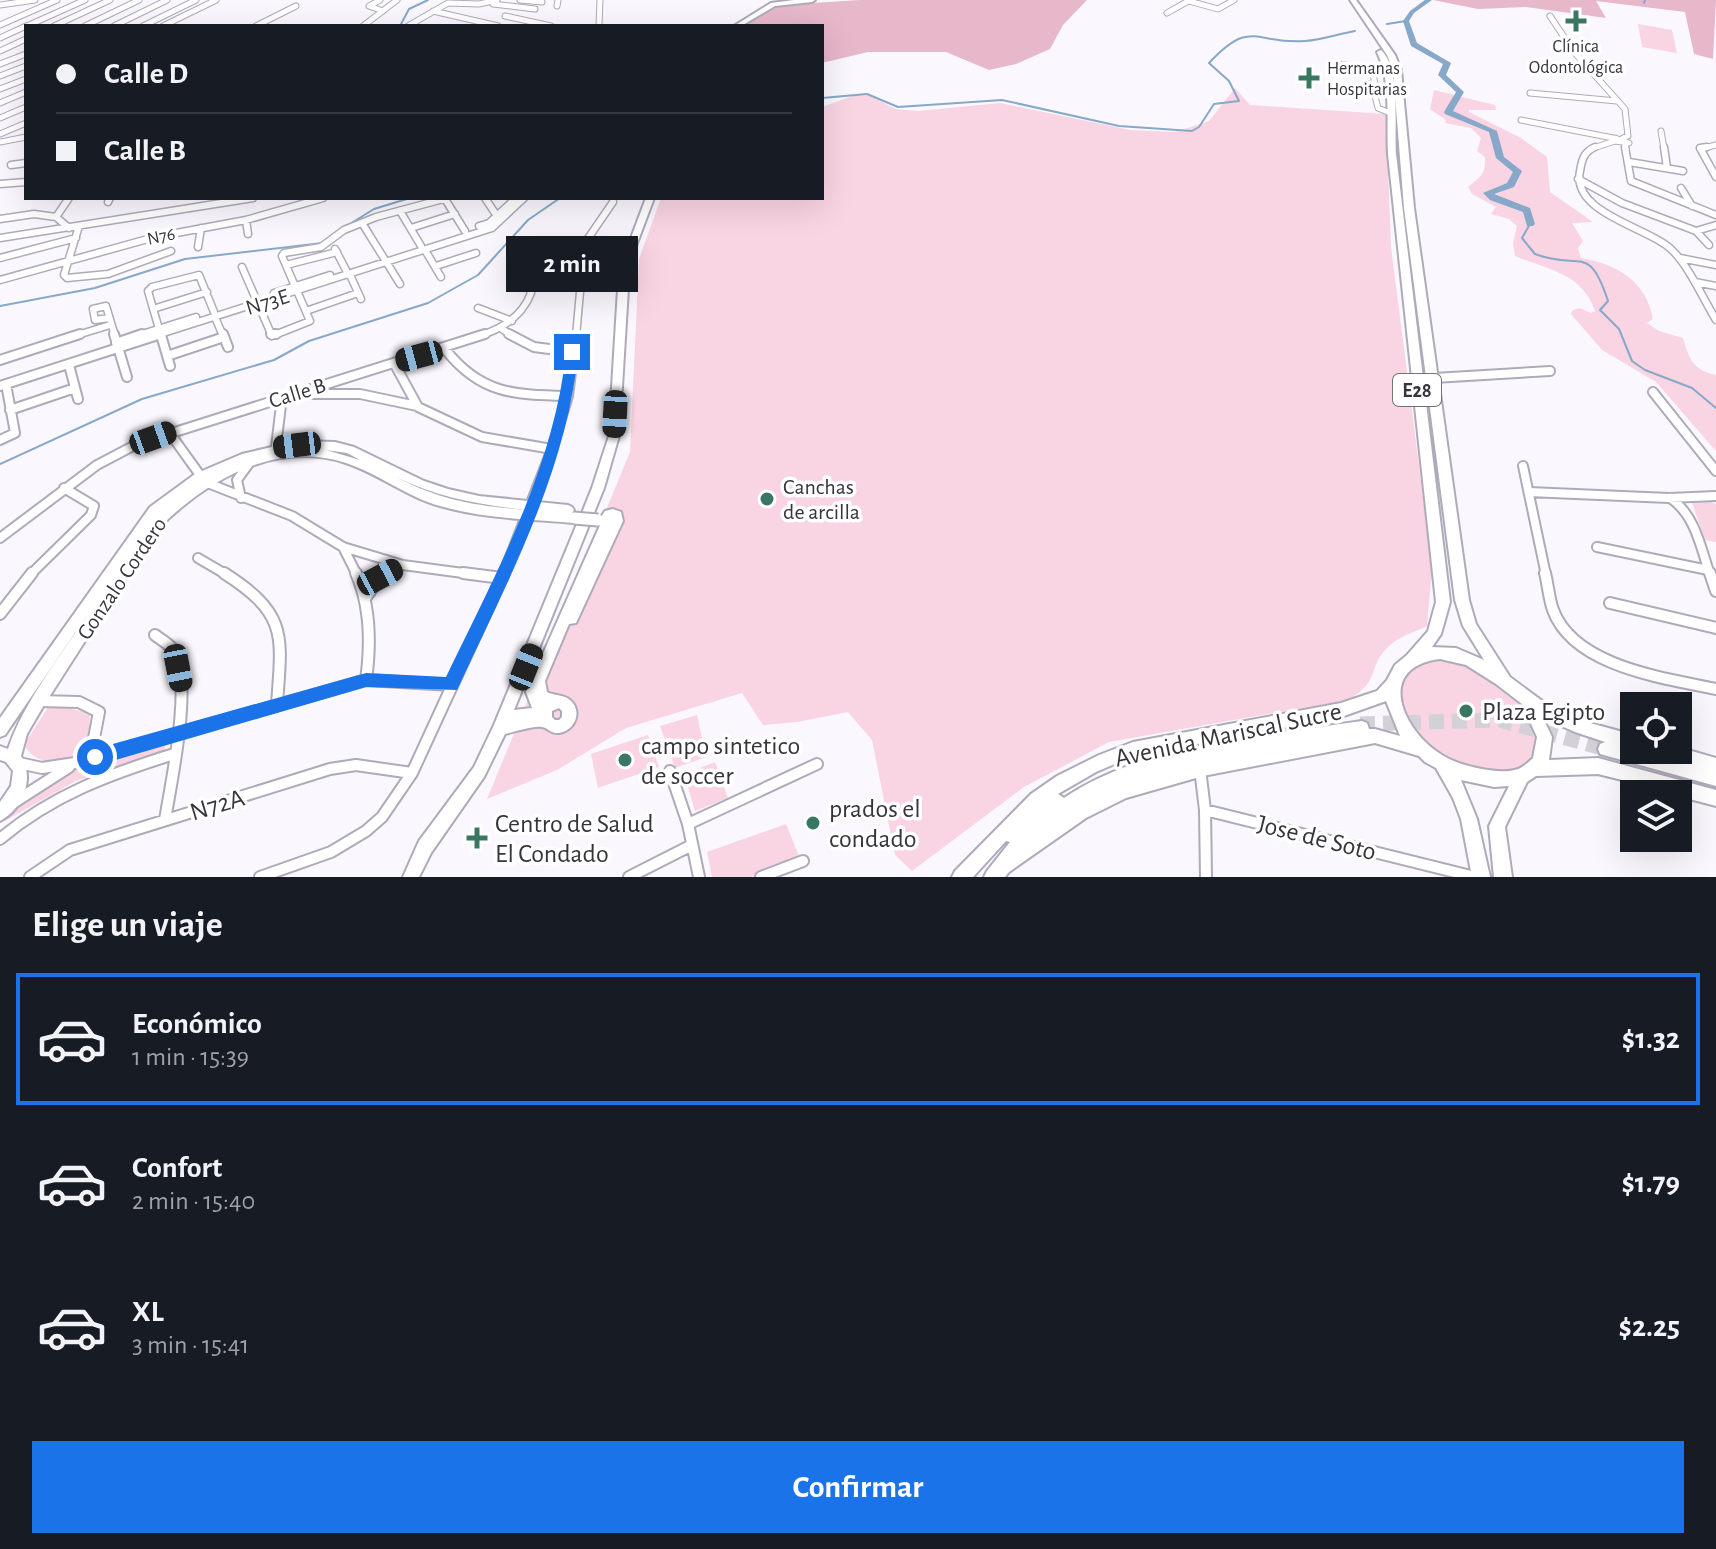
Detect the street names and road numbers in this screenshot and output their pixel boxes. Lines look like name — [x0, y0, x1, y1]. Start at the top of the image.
street label: N76 — [146, 225, 177, 249]
street label: N73E — [243, 285, 292, 319]
street label: Calle B — [266, 374, 328, 412]
road number: E28 — [1393, 374, 1441, 406]
street label: Gonzalo Cordero — [73, 514, 171, 644]
street label: Avenida Mariscal Sucre — [1112, 698, 1344, 772]
street label: N72A — [187, 784, 248, 825]
street label: Jose de Soto — [1255, 811, 1379, 865]

